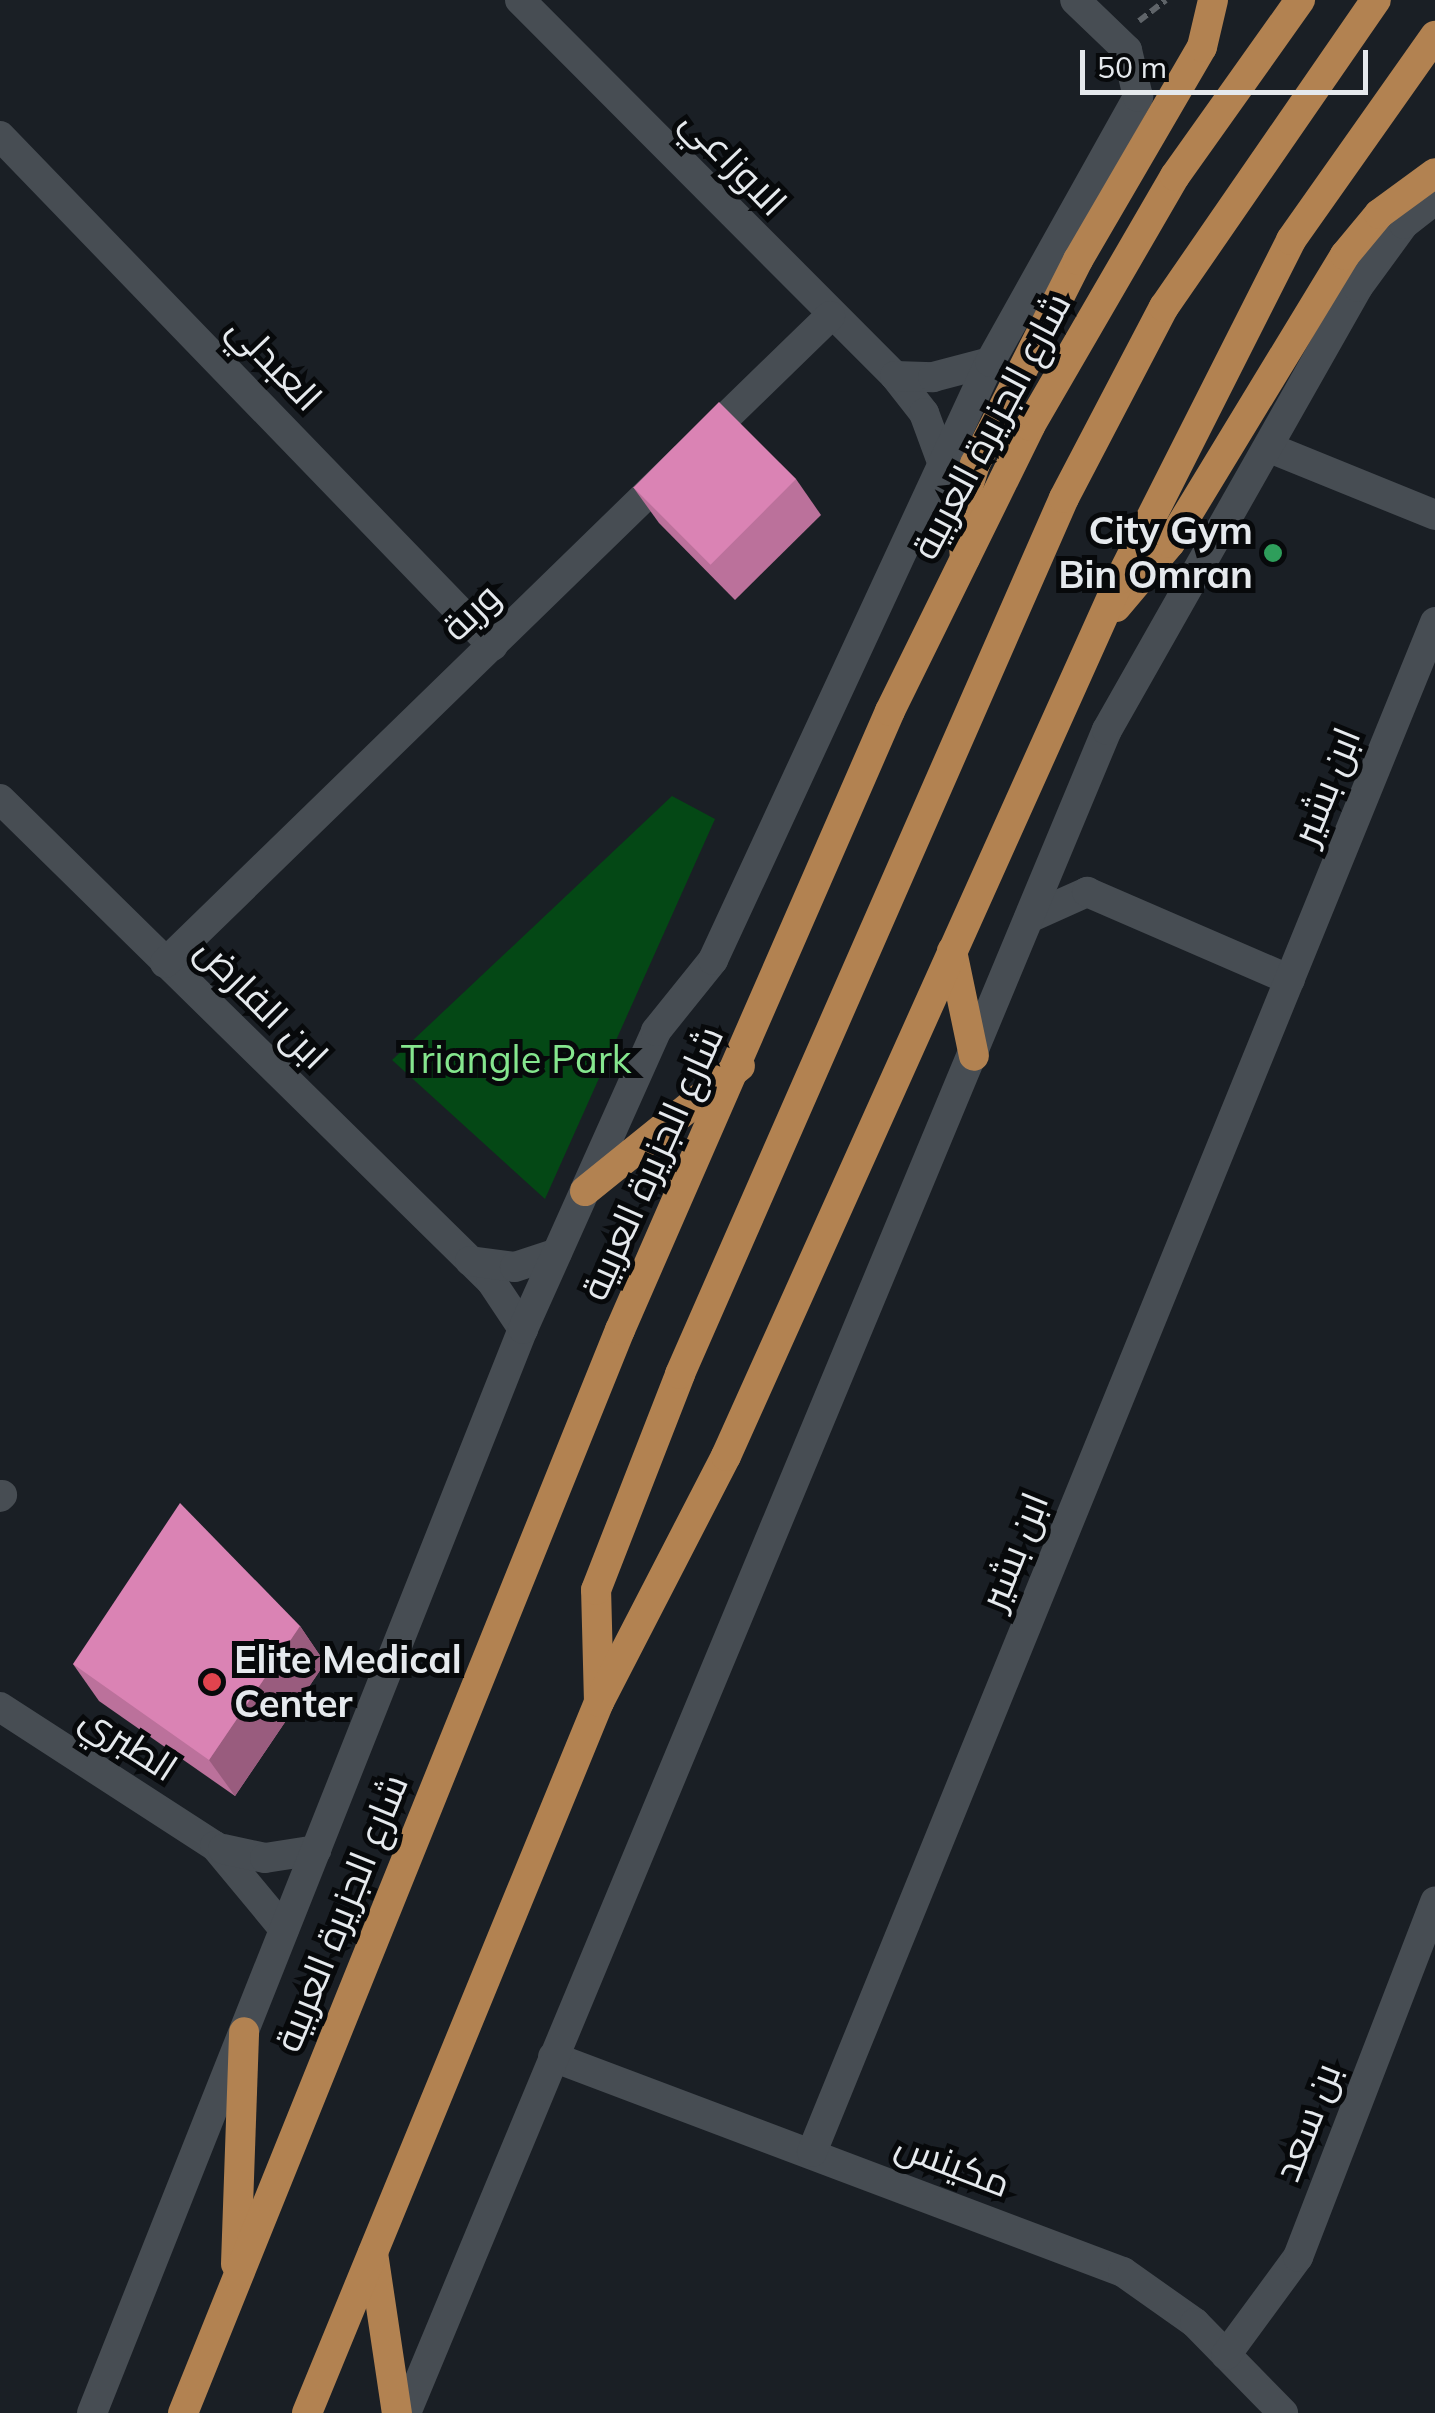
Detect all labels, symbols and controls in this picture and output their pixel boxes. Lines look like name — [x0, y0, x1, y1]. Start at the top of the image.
scale bar — [1085, 30, 1372, 92]
text: 50 m — [1097, 48, 1167, 86]
street label: الاوزاعي — [672, 99, 796, 225]
street label: شارع الجزيرة العربية — [902, 285, 1080, 567]
street label: العبدلي — [219, 306, 331, 420]
place label: City Gym Bin Omran — [1058, 508, 1253, 598]
marker: City Gym Bin Omran — [1262, 542, 1284, 564]
street label: وربة — [433, 574, 509, 650]
street label: ابن بشير — [1282, 721, 1370, 851]
street label: ابن الفارض — [186, 927, 338, 1079]
street label: شارع الجزيرة العربية — [571, 1019, 733, 1307]
park label: Triangle Park — [401, 1037, 631, 1083]
street label: ابن بشير — [970, 1486, 1058, 1616]
place label: Elite Medical Center — [234, 1637, 462, 1726]
marker: Elite Medical Center — [199, 1669, 225, 1695]
street label: الطبري — [72, 1695, 186, 1791]
street label: شارع الجزيرة العربية — [265, 1768, 417, 2058]
street label: بن سعد — [1264, 2057, 1350, 2187]
street label: مكينس — [889, 2121, 1017, 2207]

